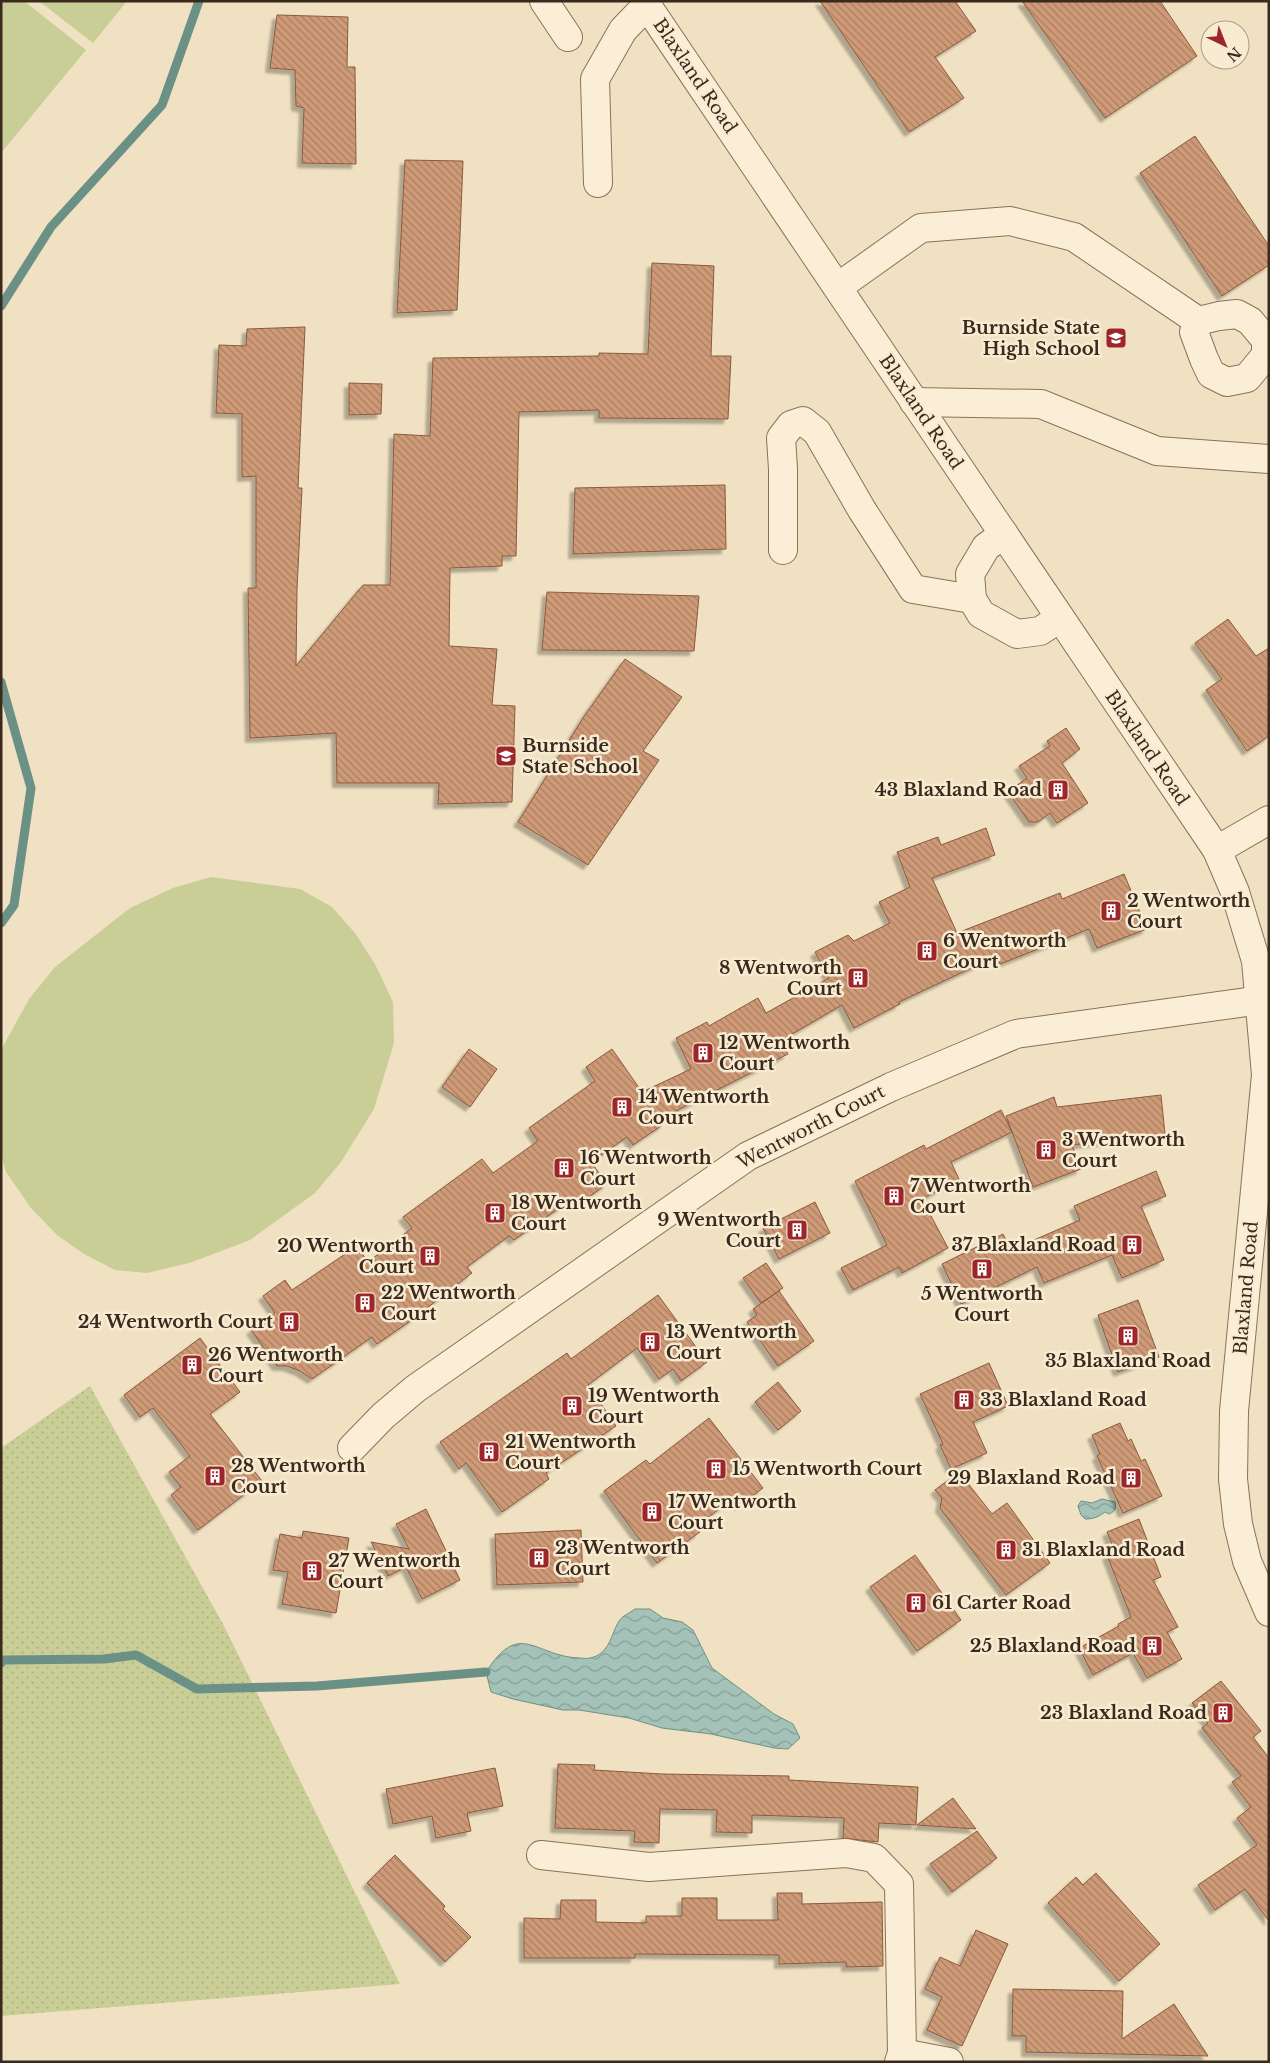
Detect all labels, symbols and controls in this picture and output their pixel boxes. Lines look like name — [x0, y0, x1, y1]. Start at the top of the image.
street label: Blaxland Road — [648, 14, 742, 138]
north arrow — [1200, 20, 1250, 70]
text: N — [1223, 43, 1245, 66]
place label: Burnside State High School — [962, 317, 1101, 360]
school or university icon: Burnside State High School — [1104, 326, 1128, 350]
street label: Blaxland Road — [874, 350, 968, 474]
street label: Blaxland Road — [1100, 686, 1194, 810]
place label: Burnside State School — [522, 735, 639, 778]
school or university icon: Burnside State School — [494, 744, 518, 768]
building icon: 43 Blaxland Road — [1046, 778, 1070, 802]
place label: 43 Blaxland Road — [875, 779, 1042, 801]
place label: 2 Wentworth Court — [1127, 890, 1250, 933]
building icon: 2 Wentworth Court — [1099, 899, 1123, 923]
place label: 6 Wentworth Court — [943, 930, 1067, 973]
building icon: 6 Wentworth Court — [915, 939, 939, 963]
place label: 8 Wentworth Court — [719, 957, 842, 1000]
building icon: 8 Wentworth Court — [846, 966, 870, 990]
place label: 12 Wentworth Court — [719, 1032, 850, 1075]
building icon: 12 Wentworth Court — [691, 1041, 715, 1065]
street label: Wentworth Court — [733, 1080, 889, 1174]
place label: 14 Wentworth Court — [638, 1086, 769, 1129]
building icon: 14 Wentworth Court — [610, 1095, 634, 1119]
place label: 3 Wentworth Court — [1062, 1129, 1185, 1172]
building icon: 3 Wentworth Court — [1034, 1138, 1058, 1162]
place label: 16 Wentworth Court — [580, 1147, 712, 1190]
building icon: 16 Wentworth Court — [552, 1156, 576, 1180]
place label: 7 Wentworth Court — [910, 1175, 1031, 1218]
building icon: 7 Wentworth Court — [882, 1184, 906, 1208]
place label: 18 Wentworth Court — [511, 1192, 642, 1235]
building icon: 18 Wentworth Court — [483, 1201, 507, 1225]
place label: 9 Wentworth Court — [657, 1209, 781, 1252]
building icon: 9 Wentworth Court — [785, 1218, 809, 1242]
street label: Blaxland Road — [1229, 1220, 1263, 1356]
building icon: 37 Blaxland Road — [1120, 1233, 1144, 1257]
place label: 37 Blaxland Road — [952, 1234, 1117, 1256]
place label: 20 Wentworth Court — [277, 1235, 414, 1278]
building icon: 20 Wentworth Court — [418, 1244, 442, 1268]
building icon: 5 Wentworth Court — [970, 1257, 994, 1281]
place label: 22 Wentworth Court — [381, 1282, 516, 1325]
place label: 5 Wentworth Court — [921, 1283, 1043, 1326]
building icon: 22 Wentworth Court — [353, 1291, 377, 1315]
building icon: 24 Wentworth Court — [277, 1310, 301, 1334]
place label: 24 Wentworth Court — [78, 1311, 273, 1333]
place label: 13 Wentworth Court — [666, 1321, 797, 1364]
building icon: 35 Blaxland Road — [1116, 1324, 1140, 1348]
building icon: 13 Wentworth Court — [638, 1330, 662, 1354]
place label: 26 Wentworth Court — [208, 1344, 344, 1387]
place label: 35 Blaxland Road — [1045, 1350, 1211, 1372]
building icon: 26 Wentworth Court — [180, 1353, 204, 1377]
place label: 19 Wentworth Court — [588, 1385, 720, 1428]
building icon: 33 Blaxland Road — [952, 1388, 976, 1412]
place label: 33 Blaxland Road — [980, 1389, 1147, 1411]
building icon: 19 Wentworth Court — [560, 1394, 584, 1418]
place label: 21 Wentworth Court — [505, 1431, 636, 1474]
building icon: 21 Wentworth Court — [477, 1440, 501, 1464]
place label: 28 Wentworth Court — [231, 1455, 366, 1498]
building icon: 15 Wentworth Court — [704, 1457, 728, 1481]
place label: 15 Wentworth Court — [732, 1458, 922, 1480]
building icon: 28 Wentworth Court — [203, 1464, 227, 1488]
building icon: 29 Blaxland Road — [1119, 1466, 1143, 1490]
place label: 29 Blaxland Road — [947, 1467, 1115, 1489]
place label: 17 Wentworth Court — [668, 1491, 797, 1534]
building icon: 17 Wentworth Court — [640, 1500, 664, 1524]
place label: 23 Wentworth Court — [555, 1537, 690, 1580]
building icon: 31 Blaxland Road — [994, 1538, 1018, 1562]
place label: 31 Blaxland Road — [1022, 1539, 1186, 1561]
building icon: 23 Wentworth Court — [527, 1546, 551, 1570]
place label: 27 Wentworth Court — [328, 1550, 461, 1593]
building icon: 27 Wentworth Court — [300, 1559, 324, 1583]
building icon: 61 Carter Road — [904, 1591, 928, 1615]
place label: 61 Carter Road — [932, 1592, 1071, 1614]
building icon: 25 Blaxland Road — [1140, 1634, 1164, 1658]
place label: 25 Blaxland Road — [970, 1635, 1136, 1657]
building icon: 23 Blaxland Road — [1211, 1701, 1235, 1725]
place label: 23 Blaxland Road — [1040, 1702, 1207, 1724]

